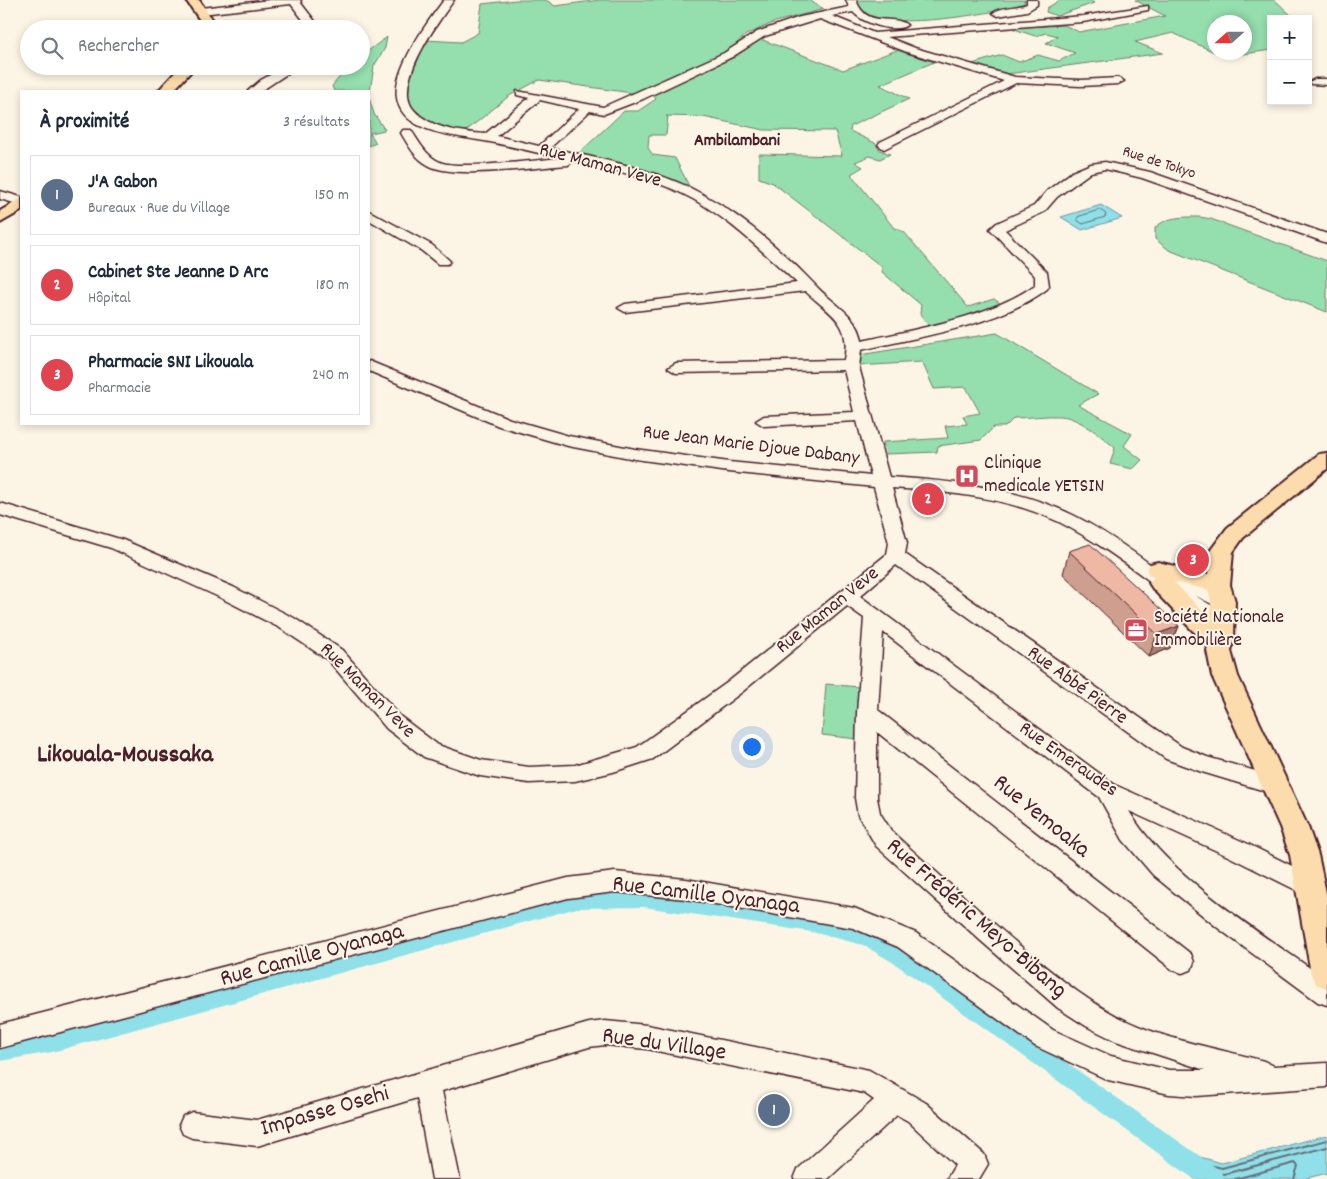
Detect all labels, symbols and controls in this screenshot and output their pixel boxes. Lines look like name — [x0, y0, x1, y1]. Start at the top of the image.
north arrow — [1207, 15, 1252, 60]
map controls — [1267, 15, 1312, 105]
button: + — [1267, 15, 1312, 60]
search box — [20, 20, 370, 75]
icon: search — [38, 34, 66, 62]
text: Rechercher — [78, 34, 159, 61]
button: − — [1267, 60, 1312, 105]
text: À proximité — [40, 108, 129, 138]
text: 3 résultats — [283, 111, 350, 134]
district label: Ambilambani — [694, 129, 781, 154]
street label: Rue Maman Veve — [536, 136, 664, 196]
street label: Rue de Tokyo — [1119, 140, 1199, 186]
text: J'A Gabon — [88, 170, 157, 197]
text: 1 — [55, 184, 59, 207]
text: 150 m — [315, 184, 349, 207]
text: Bureaux · Rue du Village — [88, 197, 230, 220]
text: Cabinet Ste Jeanne D Arc — [88, 260, 268, 287]
text: 2 — [54, 274, 61, 297]
text: 180 m — [316, 274, 349, 297]
text: Hôpital — [88, 287, 131, 310]
text: Pharmacie SNI Likouala — [88, 350, 253, 377]
text: 3 — [53, 364, 61, 387]
text: 240 m — [312, 364, 349, 387]
text: Pharmacie — [88, 377, 151, 400]
street label: Rue Jean Marie Djoue Dabany — [641, 419, 862, 473]
place label: Clinique medicale YETSIN — [984, 450, 1104, 501]
hospital icon: Clinique medicale YETSIN — [954, 463, 980, 489]
pin: 2 — [912, 480, 944, 518]
pin: 3 — [1177, 541, 1209, 579]
street label: Rue Maman Veve — [770, 561, 886, 661]
place label: Société Nationale Immobilière — [1154, 604, 1284, 655]
office icon: Société Nationale Immobilière — [1123, 617, 1149, 643]
street label: Rue Maman Veve — [313, 637, 421, 745]
street label: Rue Abbé Pierre — [1021, 640, 1133, 732]
street label: Rue Emeraudes — [1013, 715, 1123, 805]
your location — [739, 734, 765, 760]
district label: Likouala-Moussaka — [37, 738, 214, 774]
street label: Rue Yemoaka — [985, 767, 1098, 867]
street label: Rue Frédéric Meyo-Bibang — [878, 831, 1074, 1007]
street label: Rue Camille Oyanaga — [610, 868, 802, 924]
street label: Rue Camille Oyanaga — [217, 915, 408, 997]
street label: Rue du Village — [600, 1019, 728, 1071]
street label: Impasse Osehi — [257, 1077, 393, 1147]
pin: 1 — [758, 1091, 790, 1129]

